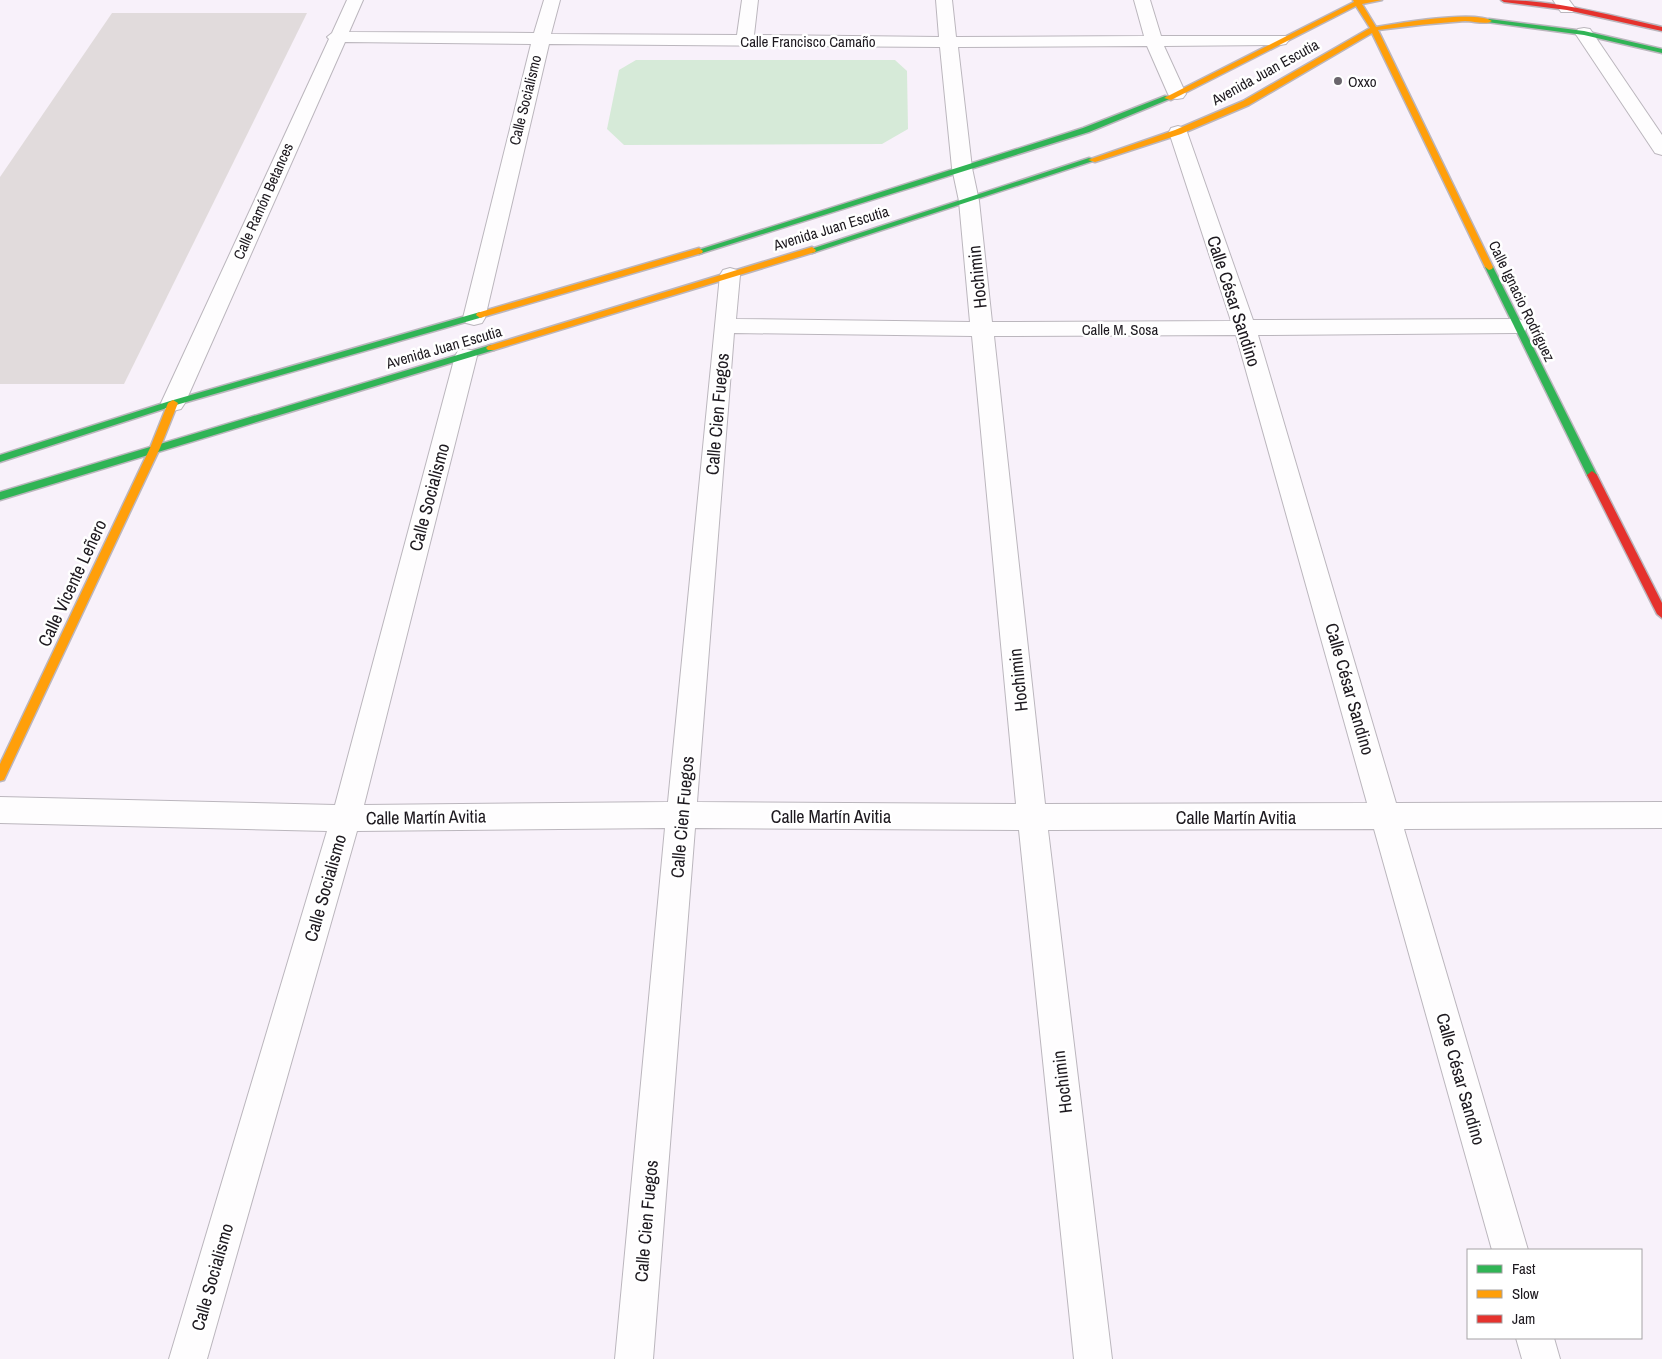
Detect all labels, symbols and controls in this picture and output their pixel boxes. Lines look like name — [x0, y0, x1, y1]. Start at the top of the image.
street label: Calle Francisco Camaño — [740, 31, 876, 52]
street label: Avenida Juan Escutia — [1207, 34, 1322, 111]
street label: Calle Socialismo — [504, 53, 546, 147]
place label: Oxxo — [1348, 71, 1377, 92]
marker: Oxxo — [1332, 75, 1344, 87]
street label: Calle Ramón Betances — [228, 139, 298, 263]
street label: Avenida Juan Escutia — [770, 200, 891, 256]
street label: Calle César Sandino — [1201, 232, 1267, 370]
street label: Calle Ignacio Rodríguez — [1484, 237, 1560, 365]
street label: Hochimin — [961, 244, 993, 310]
street label: Calle M. Sosa — [1082, 319, 1158, 340]
street label: Avenida Juan Escutia — [383, 320, 504, 374]
street label: Calle Cien Fuegos — [699, 352, 735, 476]
street label: Calle Socialismo — [403, 440, 455, 554]
street label: Calle Vicente Leñero — [32, 515, 112, 651]
street label: Calle César Sandino — [1319, 620, 1381, 758]
street label: Hochimin — [1002, 647, 1034, 713]
street label: Calle Cien Fuegos — [664, 755, 700, 879]
street label: Calle Martín Avitia — [366, 803, 486, 831]
street label: Calle Martín Avitia — [771, 804, 891, 829]
street label: Calle Martín Avitia — [1176, 805, 1296, 830]
street label: Calle Socialismo — [298, 831, 352, 945]
street label: Calle César Sandino — [1430, 1010, 1492, 1148]
street label: Hochimin — [1046, 1049, 1078, 1115]
street label: Calle Cien Fuegos — [628, 1159, 664, 1283]
street label: Calle Socialismo — [185, 1220, 239, 1334]
legend — [1467, 1249, 1642, 1339]
text: Fast — [1512, 1258, 1536, 1279]
text: Slow — [1512, 1283, 1539, 1304]
text: Jam — [1512, 1308, 1535, 1329]

